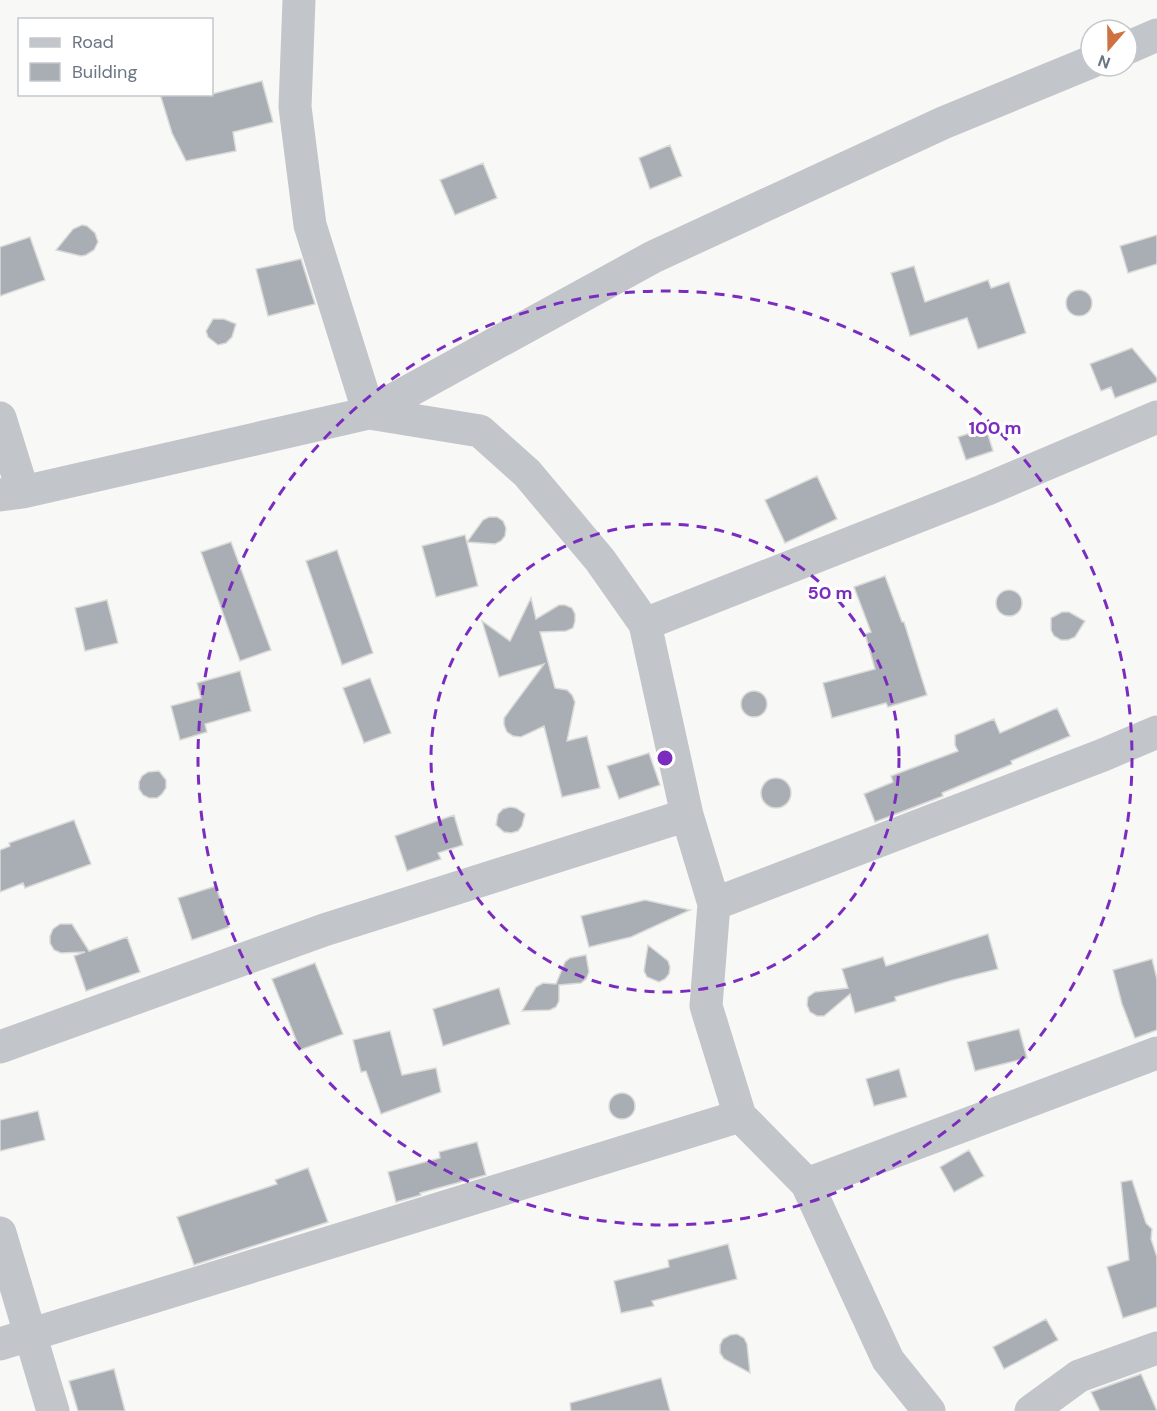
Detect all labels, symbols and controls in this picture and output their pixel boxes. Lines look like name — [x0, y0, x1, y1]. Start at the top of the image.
legend — [18, 18, 213, 96]
north arrow — [1079, 18, 1139, 78]
text: Road — [72, 30, 114, 54]
text: N — [1095, 50, 1113, 73]
text: Building — [72, 60, 137, 84]
text: 100 m — [968, 416, 1022, 440]
text: 50 m — [807, 581, 853, 605]
centre of rings — [655, 748, 675, 768]

